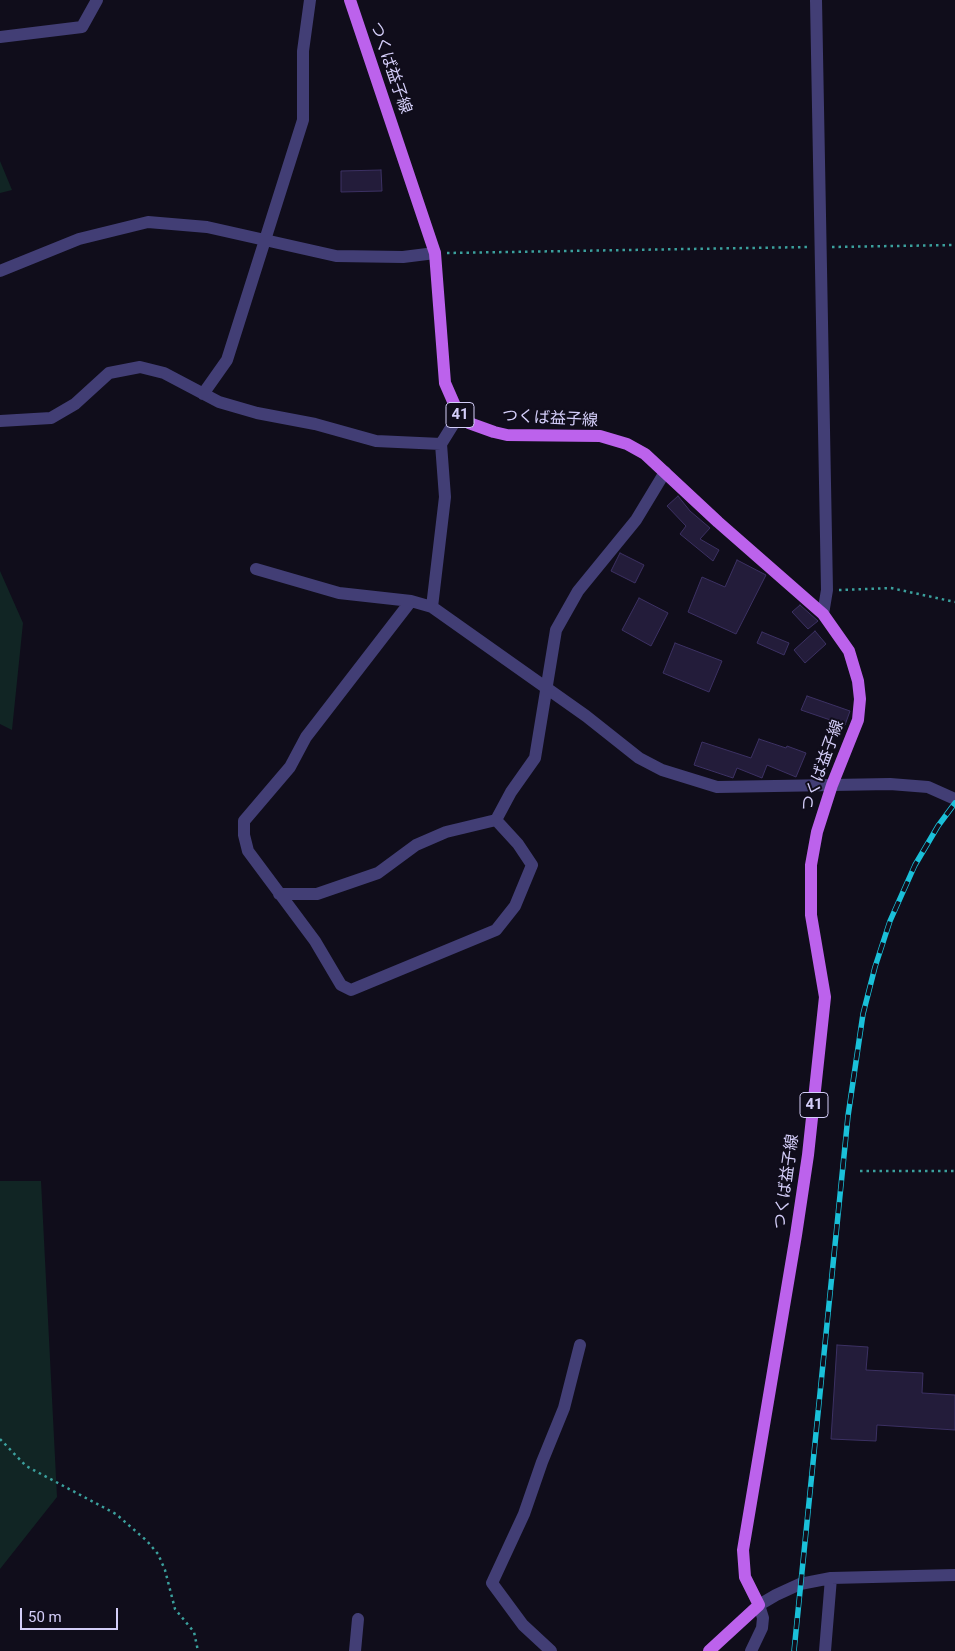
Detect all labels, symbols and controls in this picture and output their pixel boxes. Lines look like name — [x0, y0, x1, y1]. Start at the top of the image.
street label: つくば益子線 — [365, 19, 415, 117]
road number: 41 — [446, 402, 474, 428]
street label: つくば益子線 — [502, 407, 598, 431]
street label: つくば益子線 — [798, 718, 848, 814]
road number: 41 — [800, 1092, 828, 1118]
street label: つくば益子線 — [771, 1133, 803, 1231]
scale bar — [22, 1598, 120, 1630]
text: 50 m — [28, 1608, 62, 1626]

